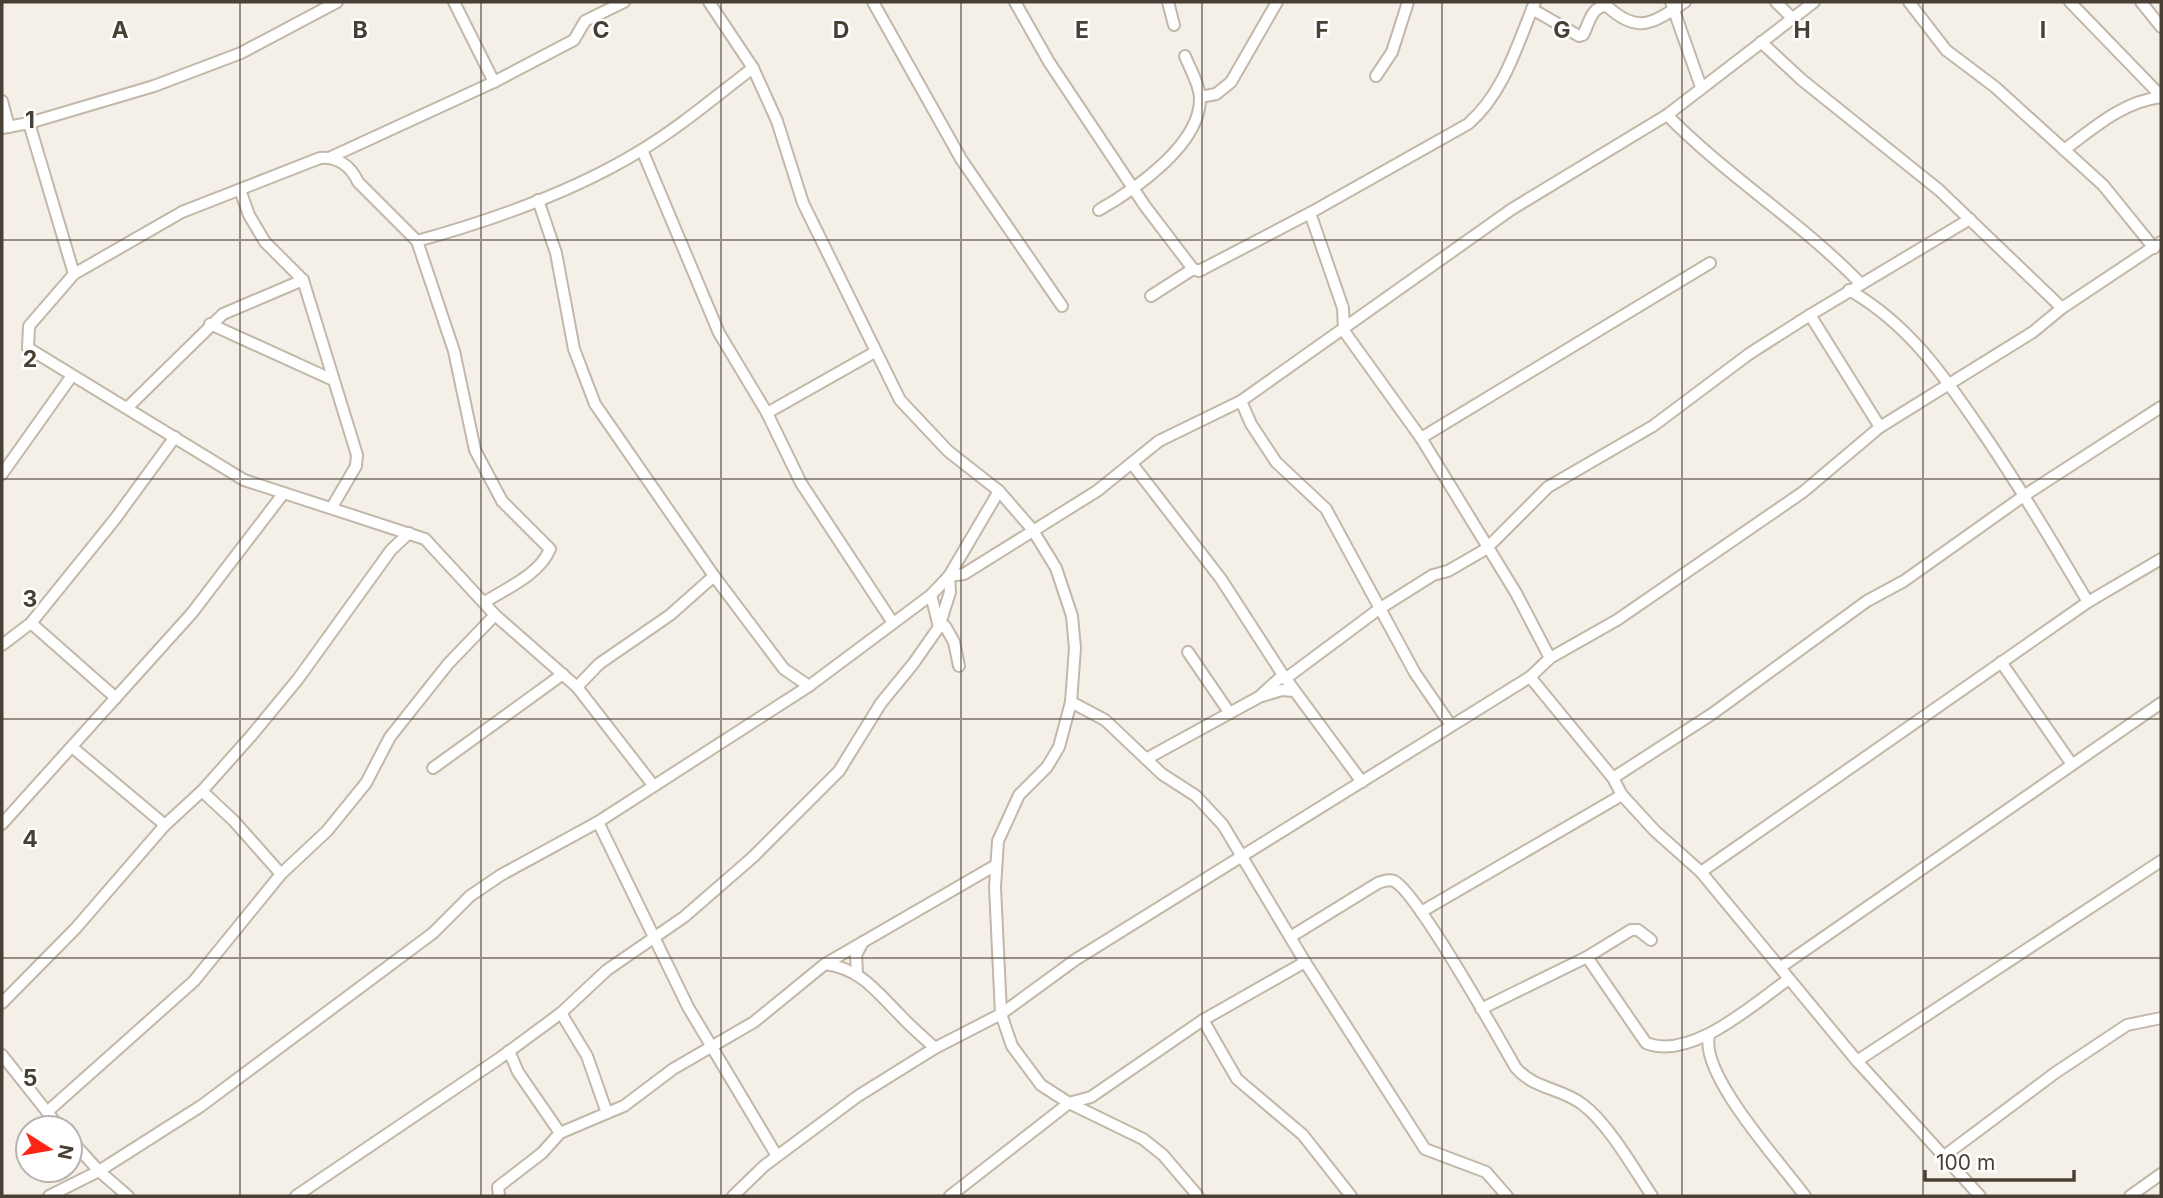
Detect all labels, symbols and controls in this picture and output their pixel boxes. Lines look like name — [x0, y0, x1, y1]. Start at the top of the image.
text: A — [111, 16, 129, 44]
text: B — [352, 16, 368, 44]
text: C — [592, 16, 610, 44]
text: D — [833, 16, 849, 44]
text: E — [1075, 16, 1089, 44]
text: F — [1315, 16, 1329, 44]
text: G — [1553, 16, 1571, 44]
text: H — [1793, 16, 1811, 44]
text: I — [2040, 16, 2046, 44]
text: 1 — [25, 106, 35, 134]
text: 2 — [23, 345, 37, 373]
text: 3 — [23, 585, 37, 613]
text: 4 — [22, 825, 38, 853]
text: 5 — [23, 1064, 37, 1092]
north arrow — [14, 1114, 84, 1184]
scale bar — [1925, 1138, 2074, 1182]
text: N — [53, 1143, 78, 1161]
text: 100 m — [1936, 1150, 1995, 1175]

